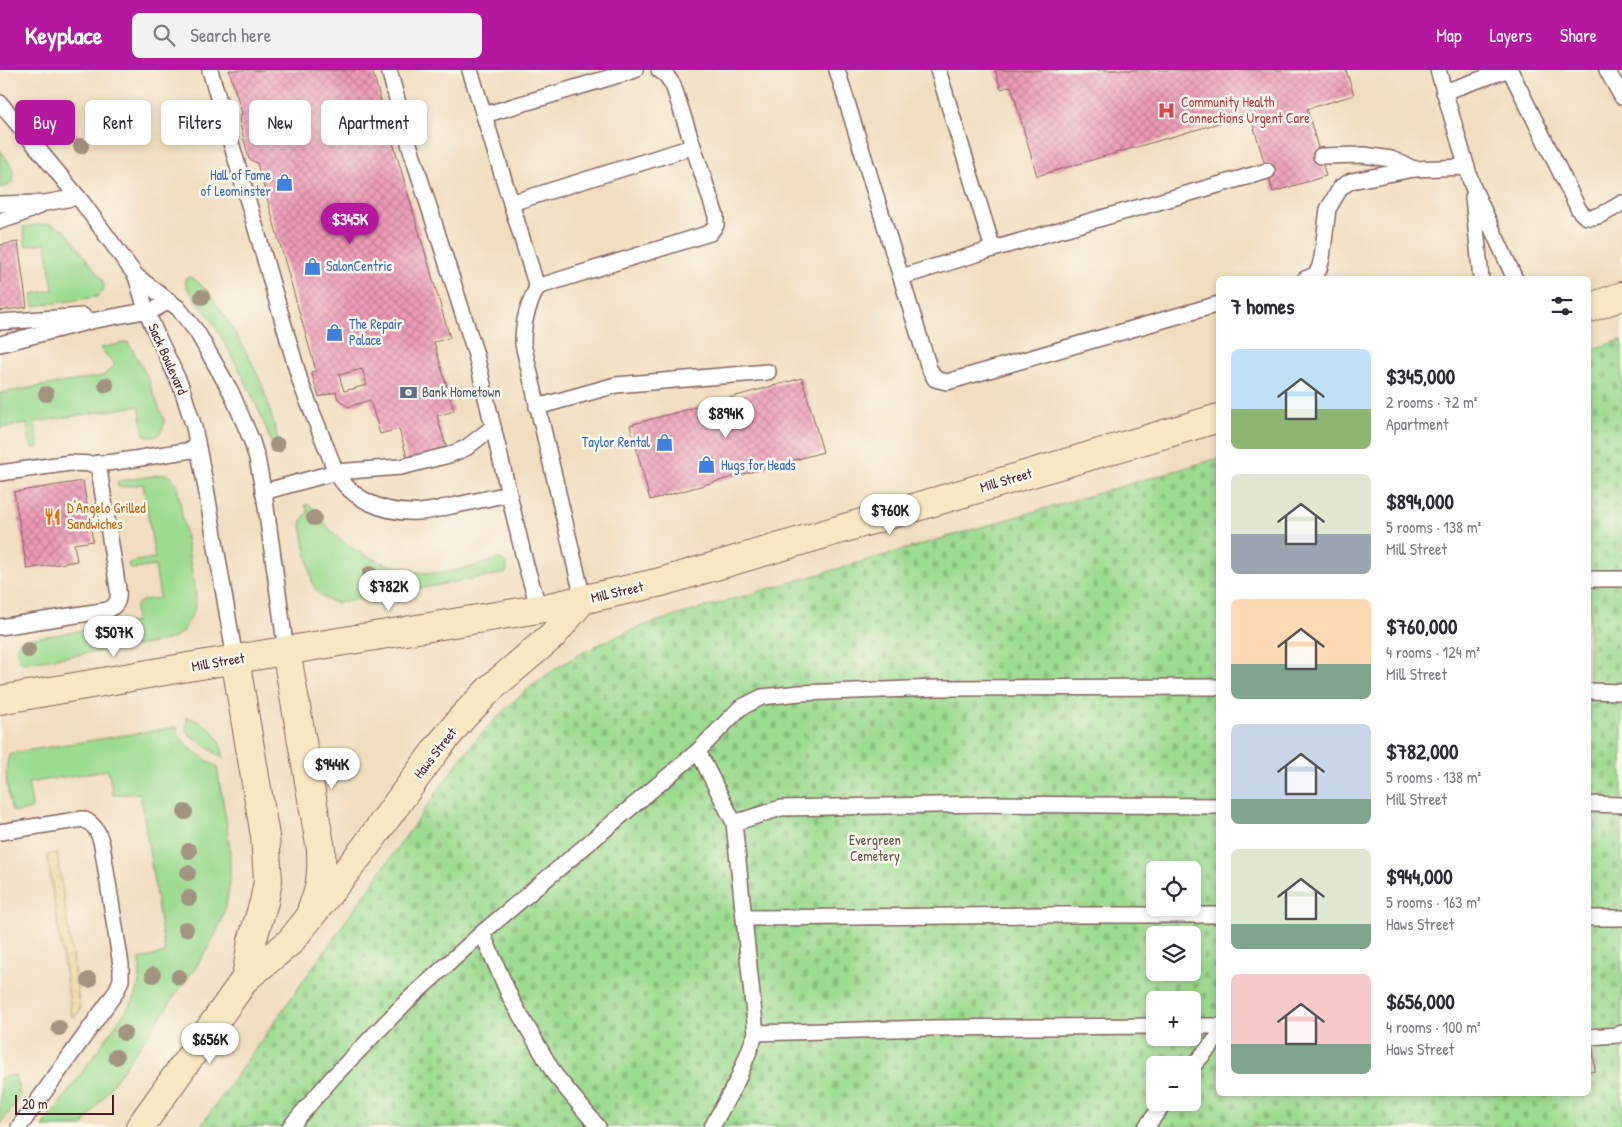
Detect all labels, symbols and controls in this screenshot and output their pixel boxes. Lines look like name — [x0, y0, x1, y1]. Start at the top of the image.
search box — [132, 13, 482, 58]
text: Keyplace — [25, 19, 102, 51]
icon: search — [150, 21, 178, 49]
text: Search here — [190, 22, 271, 48]
text: Map — [1436, 23, 1462, 48]
text: Layers — [1490, 23, 1532, 48]
text: Share — [1560, 23, 1597, 48]
place label: Community Health Connections Urgent Care — [1181, 92, 1310, 128]
chip: Buy — [15, 100, 75, 145]
chip: Rent — [85, 100, 151, 145]
chip: Filters — [161, 100, 239, 145]
chip: New — [249, 100, 311, 145]
chip: Apartment — [321, 100, 427, 145]
hospital icon: Community Health Connections Urgent Care — [1157, 100, 1177, 120]
place label: Hall of Fame of Leominster — [201, 165, 272, 200]
shop icon: Hall of Fame of Leominster — [275, 173, 295, 193]
pin: $345K — [315, 202, 385, 245]
text: $345K — [332, 208, 368, 230]
shop icon: SalonCentric — [302, 256, 322, 276]
place label: SalonCentric — [326, 256, 393, 275]
text: 7 homes — [1231, 292, 1294, 321]
icon: filters — [1548, 292, 1576, 320]
place label: The Repair Palace — [349, 314, 403, 349]
street label: Sack Boulevard — [144, 320, 193, 398]
shop icon: The Repair Palace — [325, 322, 345, 342]
text: $345,000 — [1386, 362, 1455, 391]
icon: home — [1271, 369, 1331, 429]
bank icon: Bank Hometown — [398, 382, 418, 402]
place label: Bank Hometown — [422, 382, 501, 401]
text: 2 rooms · 72 m² — [1386, 391, 1477, 413]
pin: $894K — [691, 396, 761, 439]
text: $894K — [708, 402, 744, 424]
text: Apartment — [1386, 413, 1449, 435]
place label: Taylor Rental — [582, 432, 650, 452]
shop icon: Taylor Rental — [654, 432, 674, 452]
shop icon: Hugs for Heads — [697, 455, 717, 475]
place label: Hugs for Heads — [721, 455, 796, 475]
street label: Mill Street — [978, 463, 1034, 496]
text: $894,000 — [1386, 487, 1454, 516]
pin: $760K — [855, 494, 925, 536]
icon: home — [1271, 494, 1331, 554]
place label: D'Angelo Grilled Sandwiches — [67, 498, 146, 533]
text: $760K — [871, 499, 909, 521]
restaurant icon: D'Angelo Grilled Sandwiches — [43, 506, 63, 526]
text: 5 rooms · 138 m² — [1386, 516, 1481, 538]
text: Mill Street — [1386, 538, 1447, 560]
pin: $782K — [354, 570, 424, 612]
text: $782K — [370, 575, 408, 597]
street label: Mill Street — [589, 576, 645, 607]
text: $760,000 — [1386, 612, 1457, 641]
pin: $507K — [79, 616, 149, 658]
icon: home — [1271, 619, 1331, 679]
text: $507K — [95, 621, 133, 643]
text: 4 rooms · 124 m² — [1386, 641, 1480, 663]
street label: Mill Street — [190, 647, 246, 675]
text: Mill Street — [1386, 663, 1447, 685]
street label: Haws Street — [409, 723, 461, 782]
text: $782,000 — [1386, 737, 1458, 766]
icon: home — [1271, 744, 1331, 804]
pin: $944K — [297, 748, 367, 790]
text: $944K — [315, 753, 349, 775]
text: 5 rooms · 138 m² — [1386, 766, 1481, 788]
text: Mill Street — [1386, 788, 1447, 810]
park label: Evergreen Cemetery — [849, 830, 901, 866]
map controls — [1146, 861, 1201, 1111]
button: locate — [1146, 861, 1201, 916]
text: $944,000 — [1386, 862, 1453, 891]
icon: home — [1271, 869, 1331, 929]
text: 5 rooms · 163 m² — [1386, 891, 1481, 913]
text: Haws Street — [1386, 913, 1454, 935]
button: layers — [1146, 926, 1201, 981]
text: $656,000 — [1386, 987, 1455, 1016]
button: + — [1146, 991, 1201, 1046]
icon: home — [1271, 994, 1331, 1054]
text: 4 rooms · 100 m² — [1386, 1016, 1481, 1038]
pin: $656K — [175, 1022, 245, 1065]
text: $656K — [192, 1028, 228, 1050]
text: Haws Street — [1386, 1038, 1454, 1060]
button: − — [1146, 1056, 1201, 1111]
scale bar — [15, 1092, 114, 1115]
text: 20 m — [22, 1094, 48, 1113]

